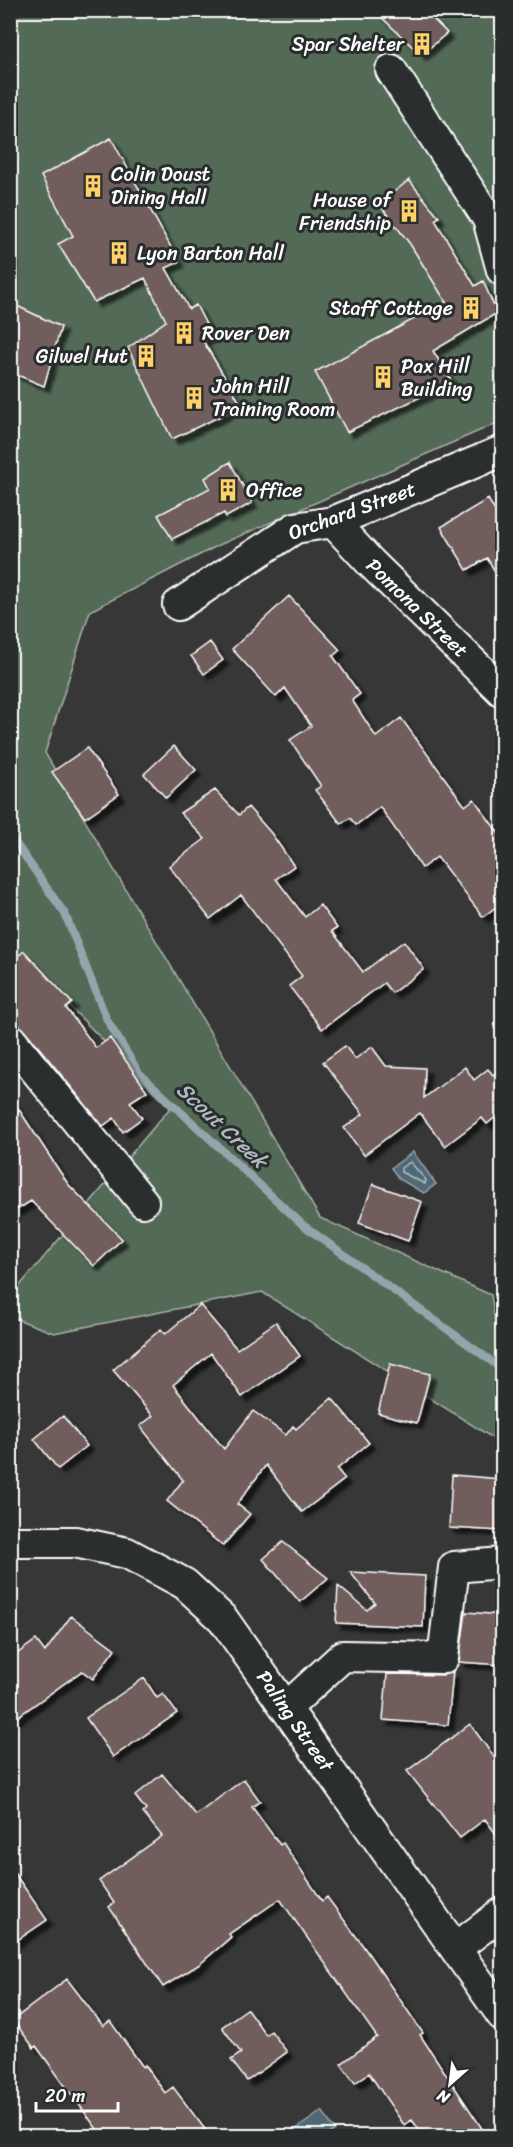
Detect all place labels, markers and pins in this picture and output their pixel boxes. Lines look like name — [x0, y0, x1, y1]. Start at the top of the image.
place label: Spar Shelter — [292, 27, 405, 62]
building icon: Spar Shelter — [409, 31, 435, 57]
place label: Colin Doust Dining Hall — [111, 157, 211, 215]
building icon: Colin Doust Dining Hall — [80, 173, 106, 199]
place label: House of Friendship — [299, 183, 393, 241]
building icon: House of Friendship — [396, 198, 422, 224]
place label: Lyon Barton Hall — [137, 236, 285, 271]
building icon: Lyon Barton Hall — [106, 240, 132, 266]
place label: Staff Cottage — [329, 291, 453, 326]
building icon: Staff Cottage — [458, 295, 484, 321]
place label: Rover Den — [202, 316, 290, 351]
building icon: Rover Den — [171, 320, 197, 346]
place label: Gilwel Hut — [36, 339, 128, 374]
building icon: Gilwel Hut — [133, 343, 159, 369]
place label: Pax Hill Building — [401, 349, 473, 407]
building icon: Pax Hill Building — [370, 364, 396, 390]
place label: John Hill Training Room — [211, 369, 335, 427]
building icon: John Hill Training Room — [181, 385, 207, 411]
place label: Office — [246, 473, 302, 508]
building icon: Office — [215, 477, 241, 503]

